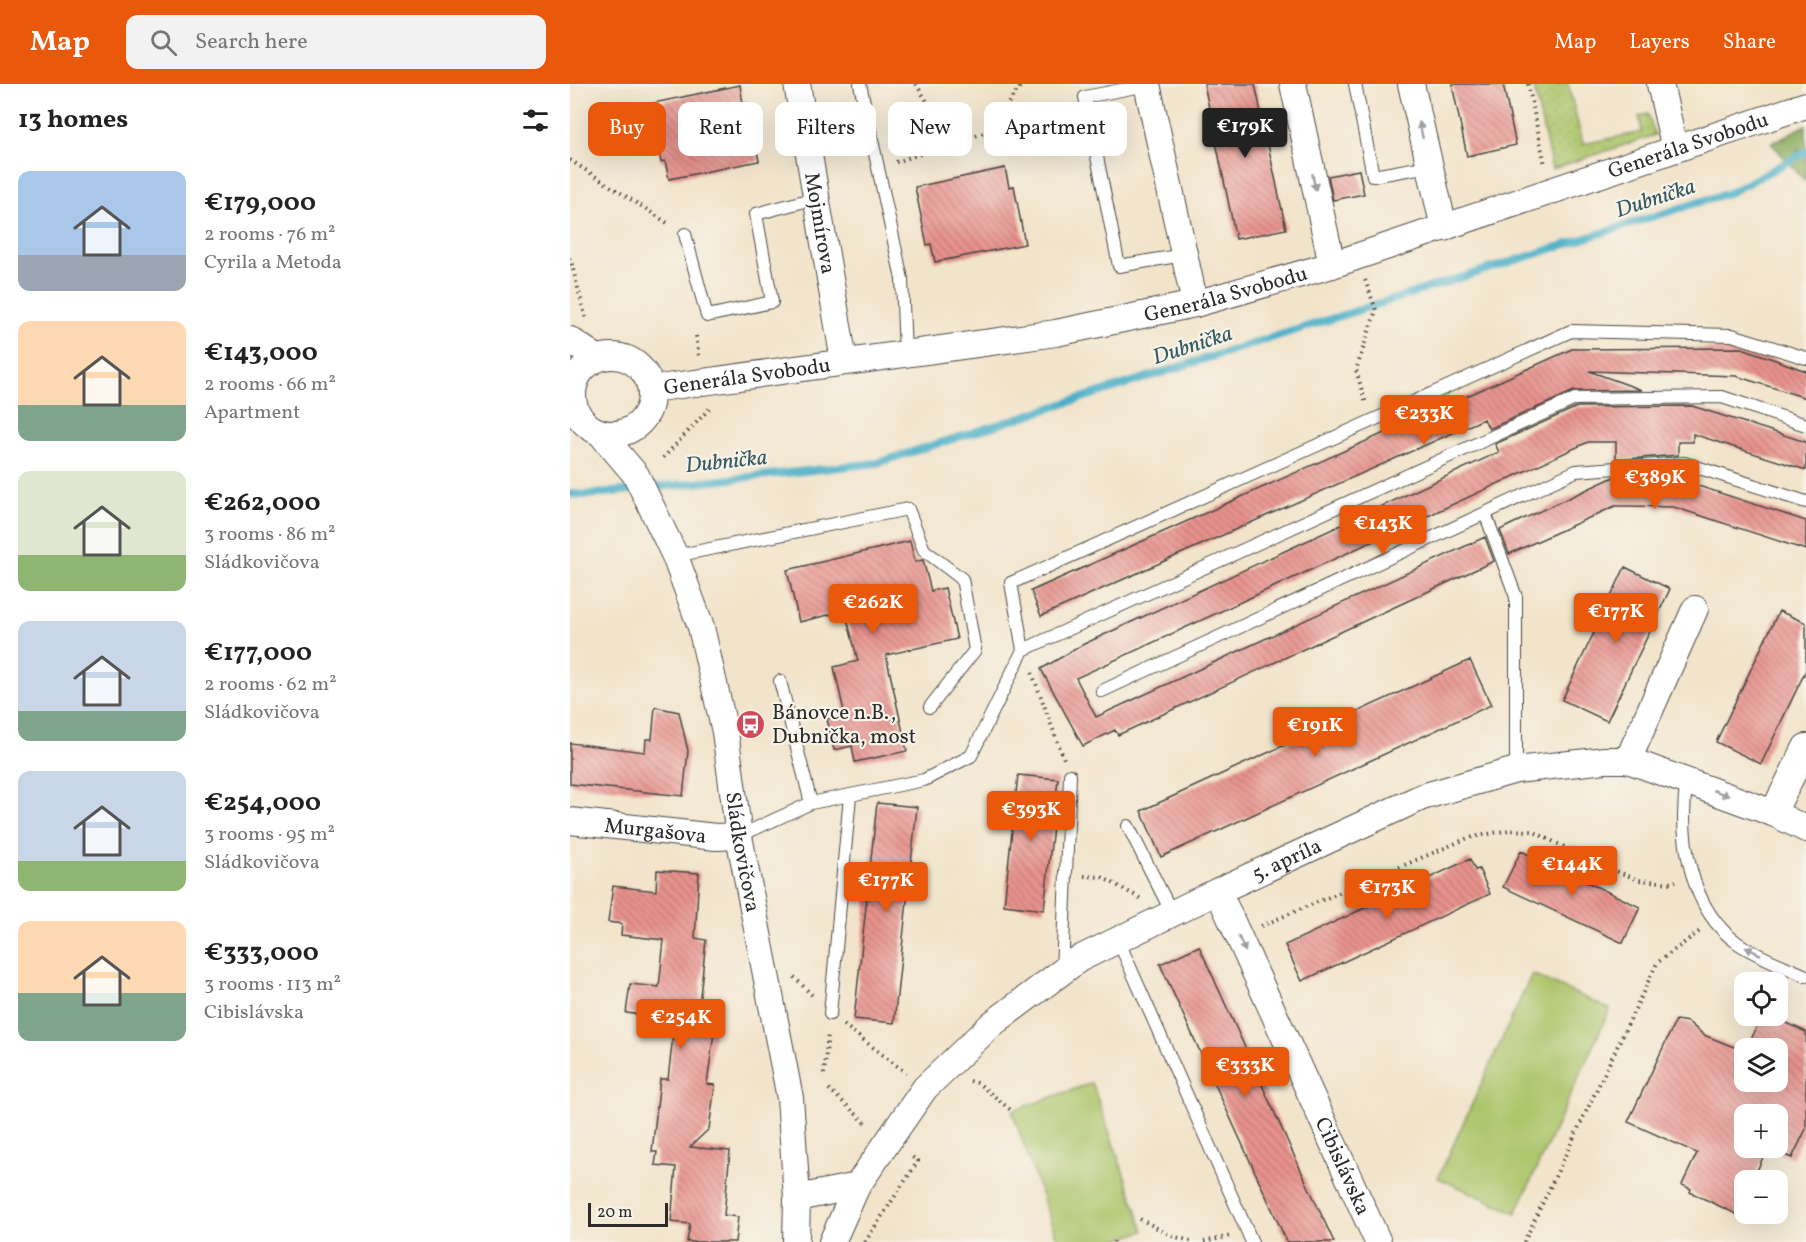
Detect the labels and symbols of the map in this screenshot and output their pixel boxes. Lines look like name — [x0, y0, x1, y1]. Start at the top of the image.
street label: Generála Svobodu — [1604, 106, 1773, 187]
pin: €179K — [1203, 108, 1287, 159]
one-way arrow — [1416, 120, 1425, 139]
street label: Mojmírova — [796, 170, 842, 276]
water label: Dubnička — [1612, 172, 1700, 227]
one-way arrow — [1310, 173, 1319, 192]
street label: Generála Svobodu — [1142, 260, 1311, 330]
water label: Dubnička — [1149, 319, 1237, 374]
street label: Generála Svobodu — [662, 351, 832, 403]
pin: €233K — [1382, 395, 1466, 446]
water label: Dubnička — [684, 443, 769, 482]
pin: €389K — [1613, 459, 1697, 510]
pin: €143K — [1341, 505, 1425, 556]
pin: €262K — [831, 584, 915, 635]
pin: €177K — [1574, 593, 1658, 644]
place label: Bánovce n.B., Dubnička, most — [772, 699, 916, 752]
pin: €191K — [1273, 707, 1357, 758]
bus stop icon: Bánovce n.B., Dubnička, most — [735, 708, 767, 740]
one-way arrow — [1712, 788, 1730, 798]
street label: Sládkovičova — [717, 790, 767, 915]
pin: €393K — [989, 791, 1073, 842]
street label: Murgašova — [603, 812, 708, 852]
street label: 5. apríla — [1248, 832, 1327, 889]
pin: €144K — [1530, 846, 1614, 897]
pin: €177K — [844, 862, 928, 913]
pin: €173K — [1345, 869, 1429, 920]
one-way arrow — [1238, 936, 1247, 953]
one-way arrow — [1745, 946, 1762, 955]
pin: €254K — [639, 999, 723, 1050]
pin: €333K — [1203, 1047, 1287, 1098]
street label: Cibislávska — [1307, 1113, 1377, 1220]
scale bar — [588, 1200, 668, 1228]

